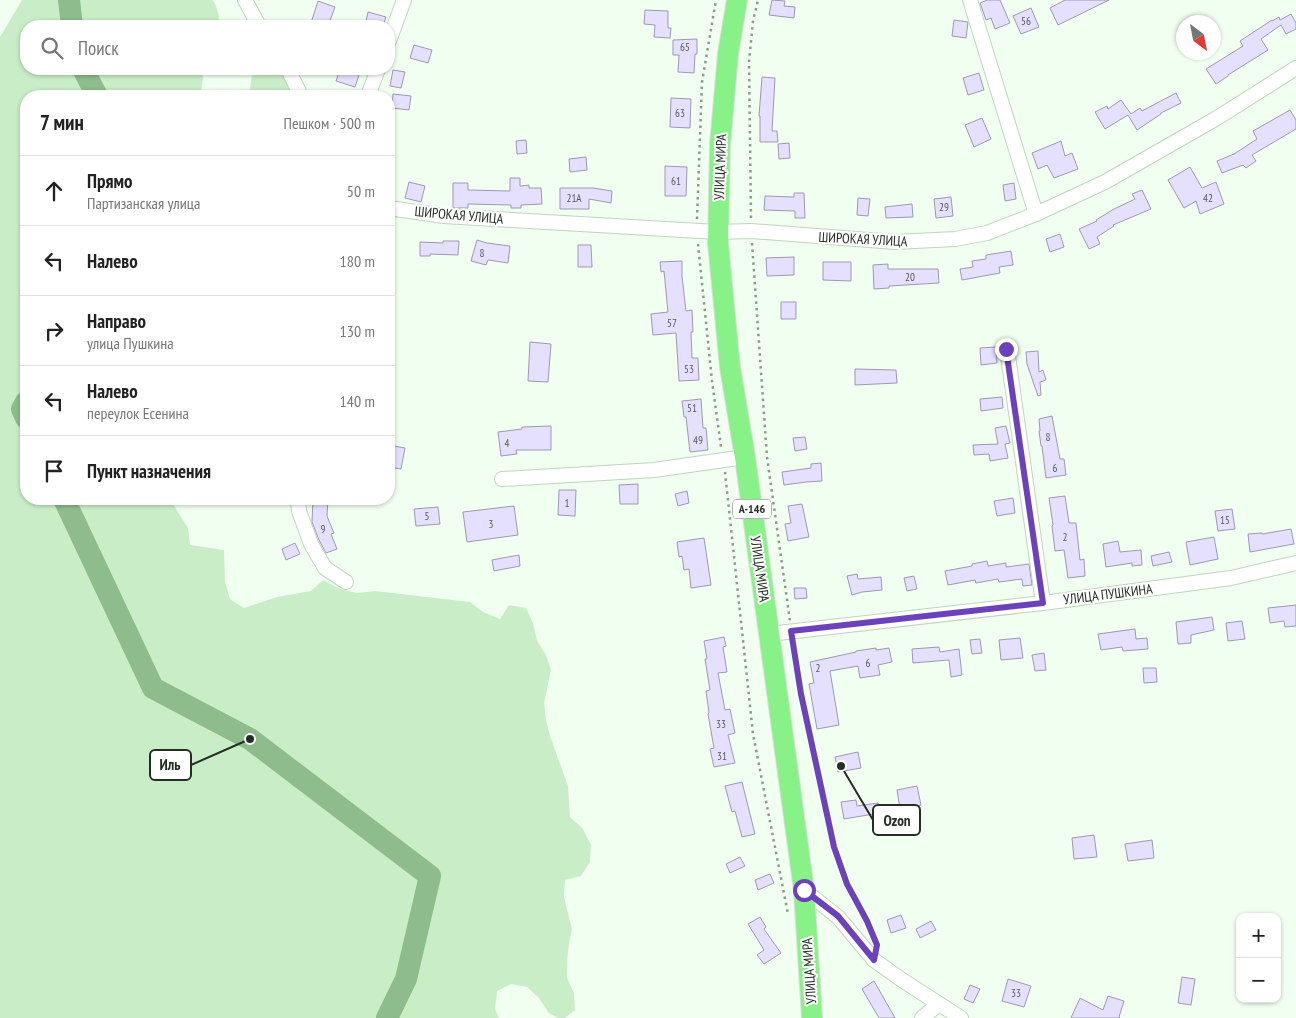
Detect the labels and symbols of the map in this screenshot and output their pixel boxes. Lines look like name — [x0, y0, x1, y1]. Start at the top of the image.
house number: 56 — [1021, 14, 1031, 28]
north arrow — [1176, 15, 1221, 60]
house number: 65 — [680, 40, 690, 54]
house number: 63 — [675, 106, 685, 120]
street label: УЛИЦА МИРА — [710, 133, 730, 200]
house number: 61 — [671, 174, 681, 188]
house number: 21А — [566, 191, 582, 205]
house number: 42 — [1203, 191, 1213, 205]
house number: 29 — [939, 200, 949, 214]
street label: ШИРОКАЯ УЛИЦА — [414, 202, 504, 228]
street label: ШИРОКАЯ УЛИЦА — [818, 228, 908, 250]
house number: 8 — [480, 246, 485, 260]
house number: 20 — [905, 270, 915, 284]
house number: 57 — [667, 316, 677, 330]
route end — [995, 338, 1018, 361]
house number: 53 — [684, 362, 694, 376]
house number: 51 — [687, 401, 697, 415]
house number: 8 — [1046, 430, 1051, 444]
house number: 49 — [693, 433, 703, 447]
house number: 4 — [505, 436, 510, 450]
house number: 6 — [1053, 461, 1058, 475]
house number: 1 — [565, 496, 570, 510]
road number: А-146 — [733, 499, 771, 518]
house number: 5 — [425, 509, 430, 523]
house number: 15 — [1220, 513, 1230, 527]
house number: 3 — [489, 517, 494, 531]
house number: 9 — [321, 522, 326, 536]
house number: 2 — [1063, 530, 1068, 544]
street label: УЛИЦА МИРА — [746, 535, 774, 603]
street label: УЛИЦА ПУШКИНА — [1062, 580, 1154, 608]
house number: 6 — [866, 656, 871, 670]
house number: 2 — [816, 661, 821, 675]
house number: 33 — [716, 717, 726, 731]
house number: 31 — [717, 749, 727, 763]
callout: Иль — [150, 750, 191, 780]
text: Иль — [160, 755, 180, 774]
callout: Ozon — [873, 805, 920, 835]
text: Ozon — [883, 811, 911, 830]
route start — [793, 879, 816, 902]
street label: УЛИЦА МИРА — [798, 937, 820, 1005]
house number: 33 — [1011, 986, 1021, 1000]

